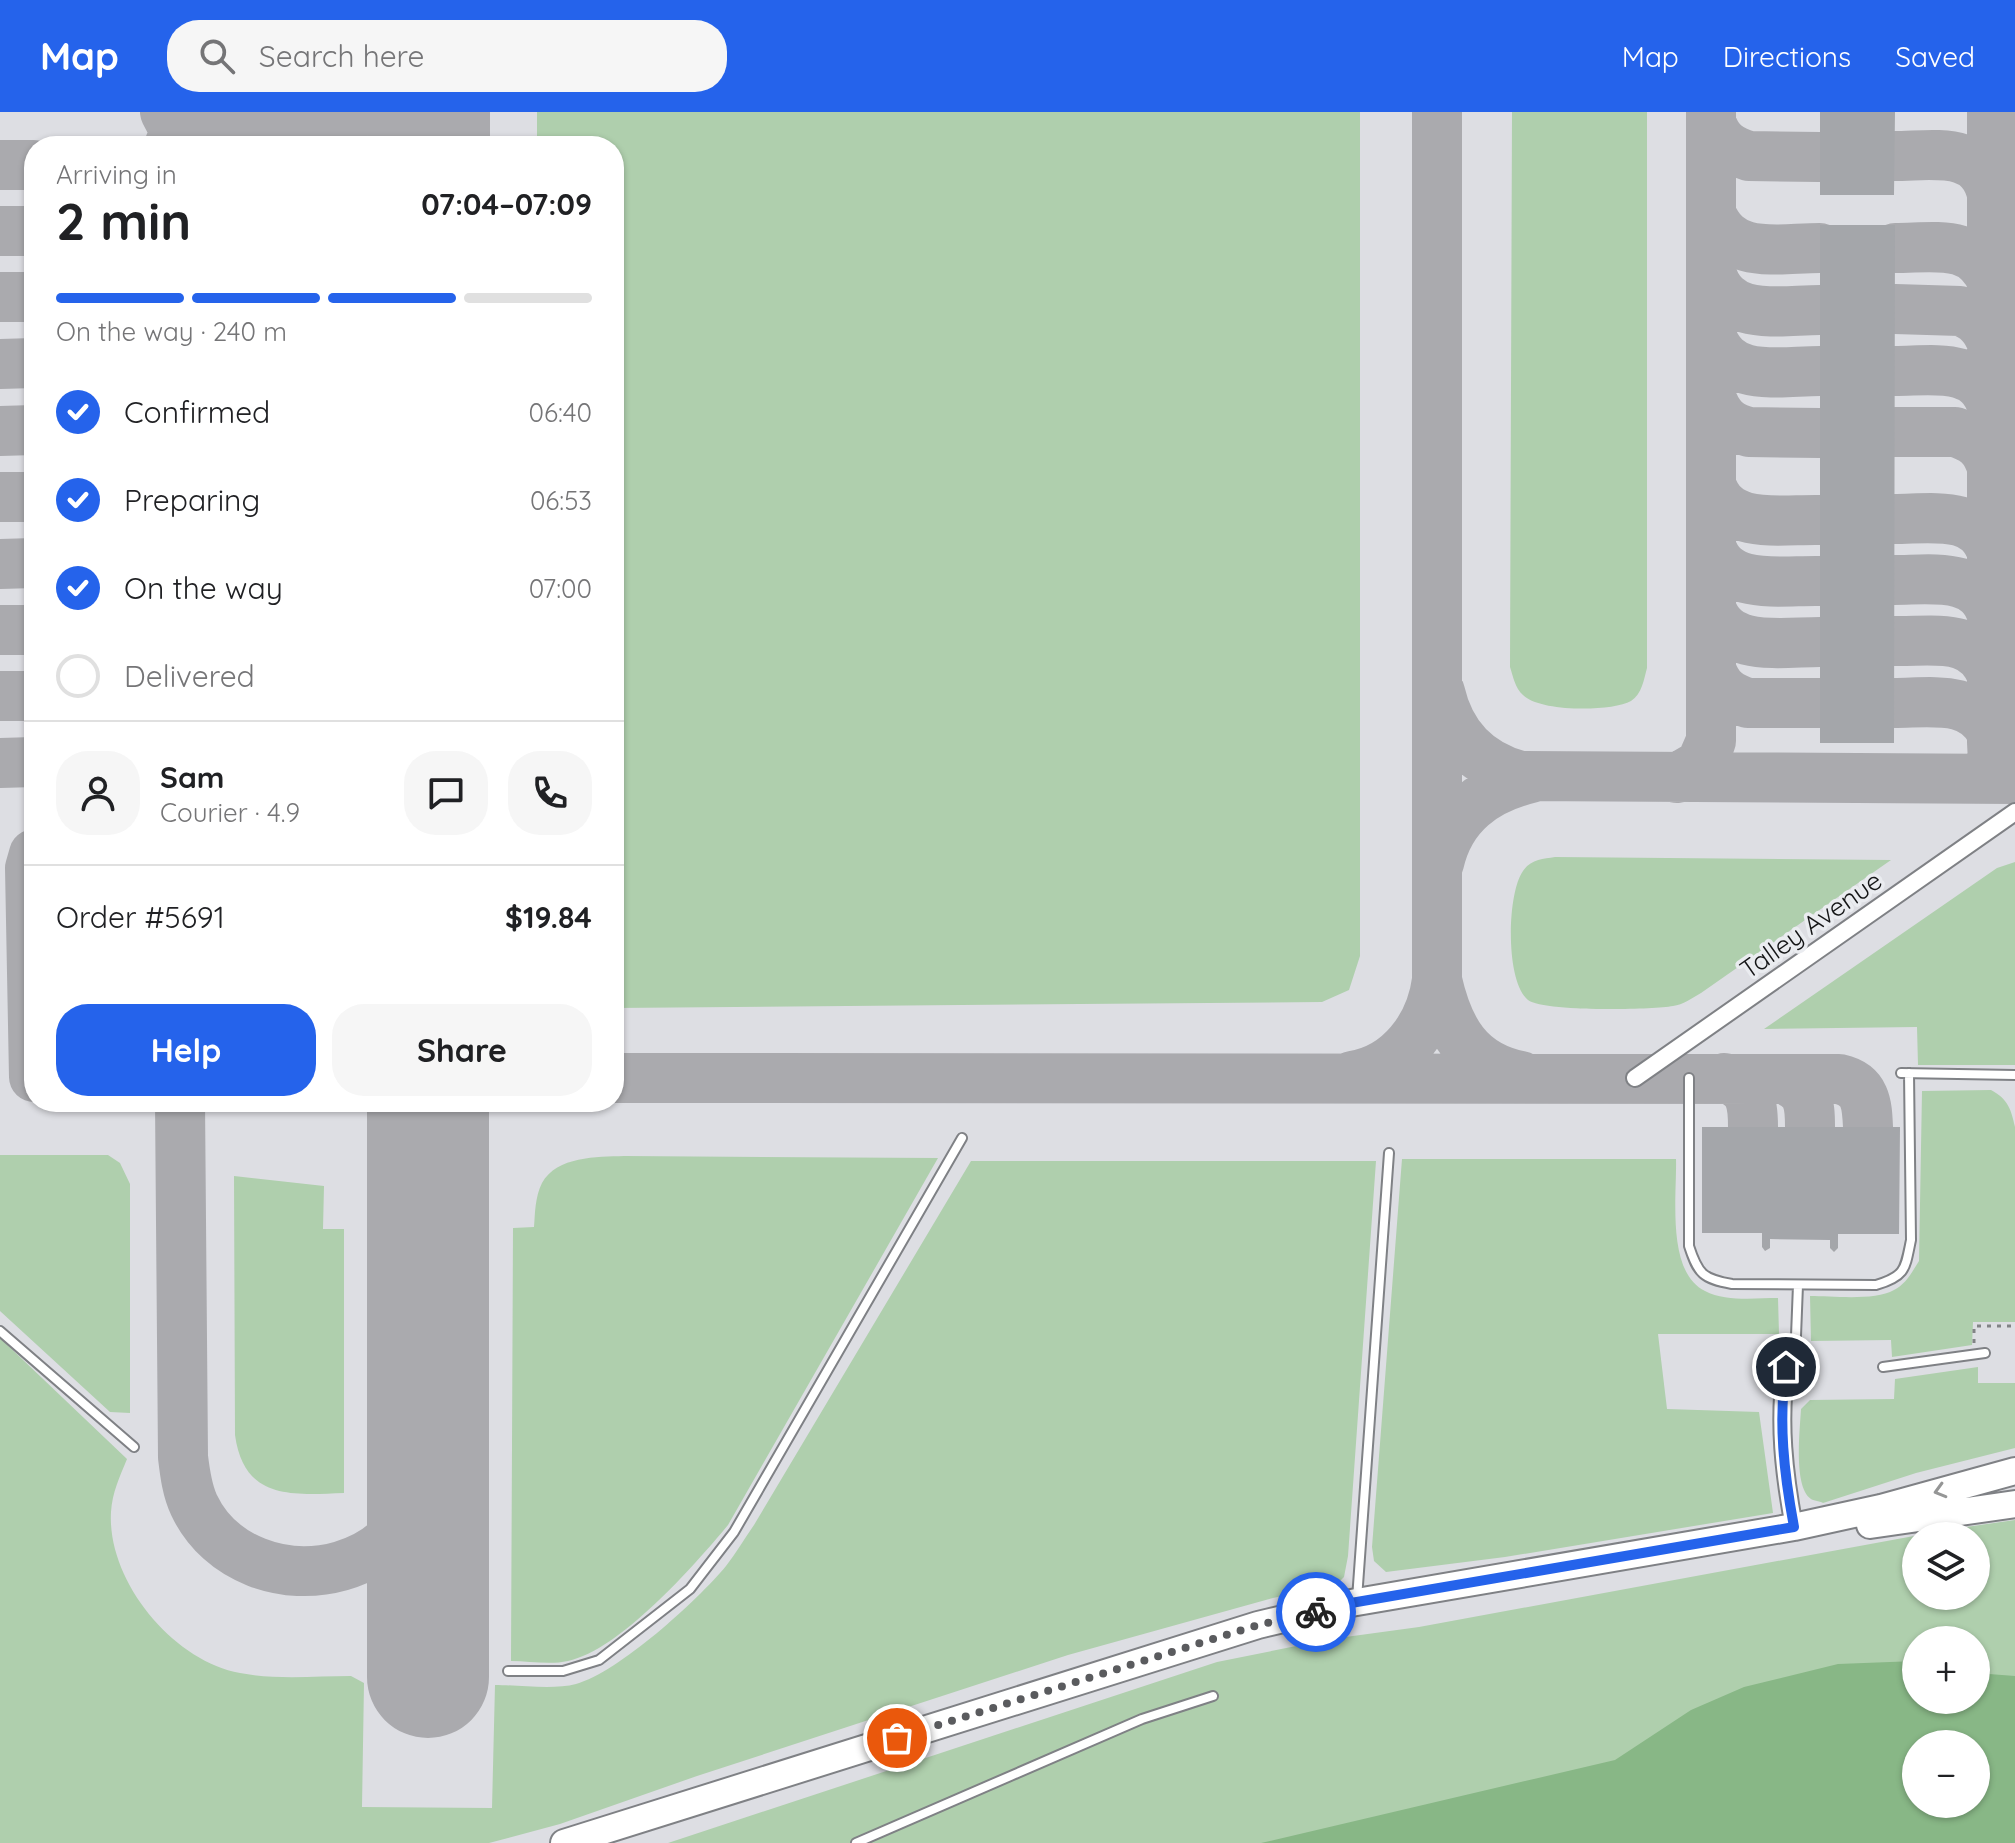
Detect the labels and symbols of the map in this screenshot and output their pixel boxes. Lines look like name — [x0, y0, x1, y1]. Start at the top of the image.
street label: Talley Avenue — [1733, 863, 1888, 986]
pin — [1752, 1333, 1820, 1401]
one-way arrow — [1933, 1482, 1947, 1498]
courier — [1276, 1572, 1356, 1652]
pin — [863, 1704, 931, 1772]

